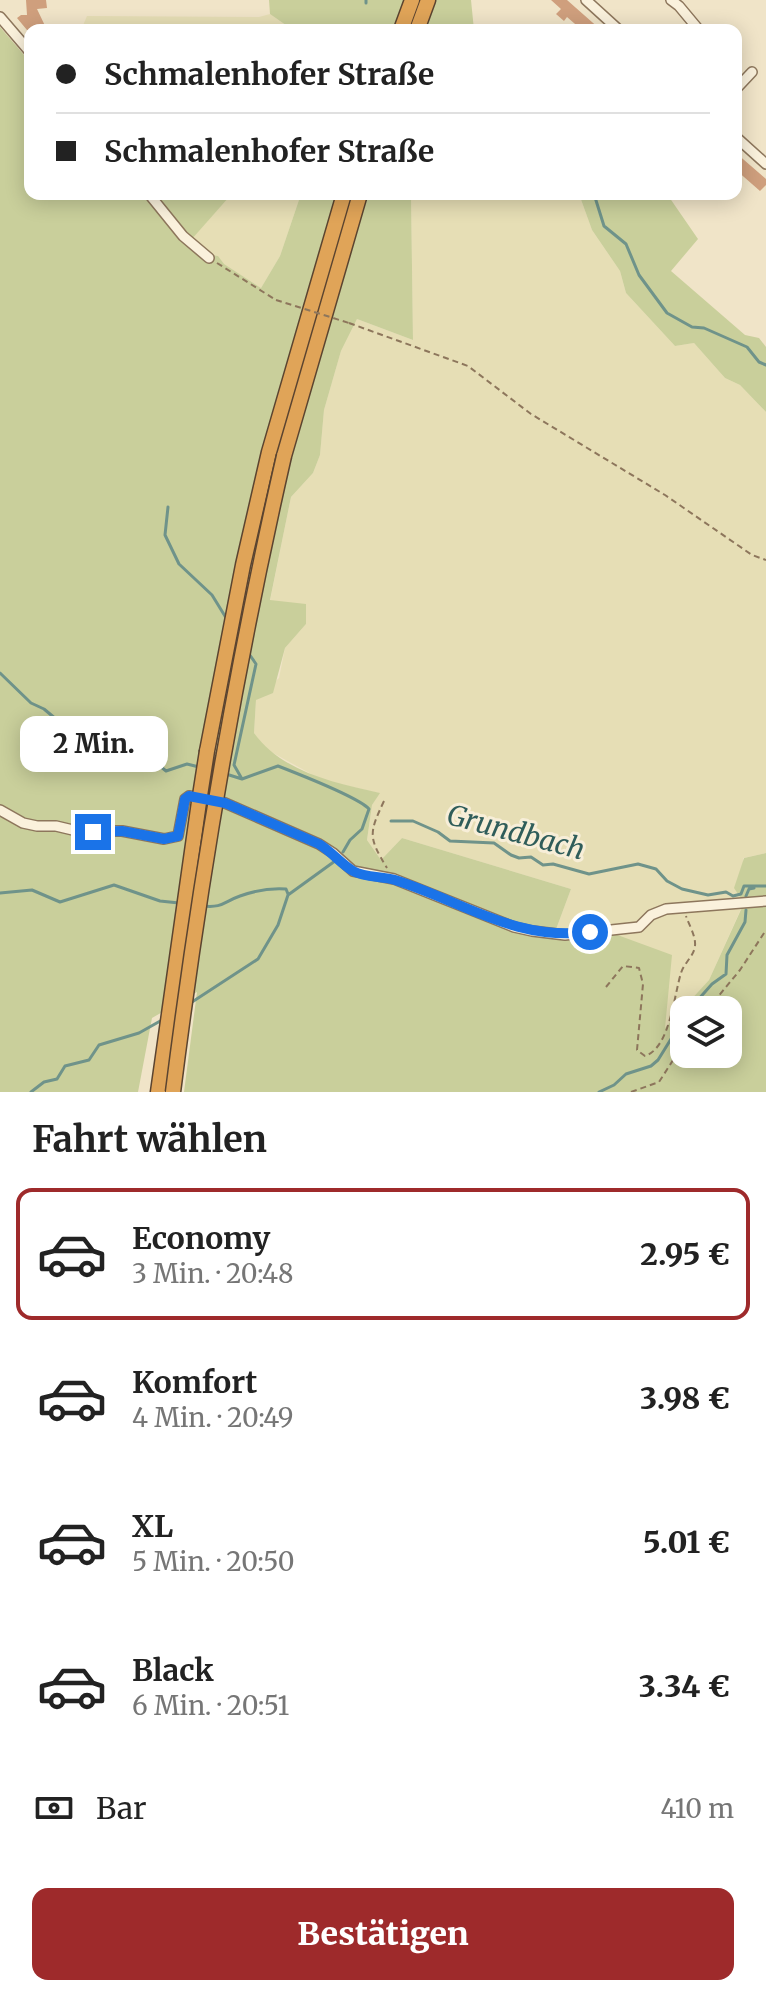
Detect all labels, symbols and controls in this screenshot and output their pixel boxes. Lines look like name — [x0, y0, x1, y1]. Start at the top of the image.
text: Schmalenhofer Straße — [104, 55, 434, 93]
text: Schmalenhofer Straße — [104, 132, 434, 170]
callout: 2 Min. — [19, 716, 167, 772]
text: 2 Min. — [53, 727, 135, 760]
water label: Grundbach — [443, 796, 589, 868]
route end — [75, 814, 111, 850]
route start — [572, 914, 608, 950]
map controls — [670, 996, 742, 1068]
button: layers — [670, 996, 742, 1068]
text: Fahrt wählen — [32, 1117, 267, 1162]
icon: car — [36, 1218, 108, 1290]
text: Economy — [132, 1219, 270, 1257]
text: 2.95 € — [640, 1235, 730, 1273]
text: 3 Min. · 20:48 — [132, 1257, 294, 1290]
icon: car — [36, 1362, 108, 1434]
text: Komfort — [132, 1363, 257, 1401]
text: 3.98 € — [640, 1379, 730, 1417]
text: 4 Min. · 20:49 — [132, 1401, 293, 1434]
icon: car — [36, 1506, 108, 1578]
text: XL — [132, 1507, 173, 1545]
text: 5.01 € — [643, 1523, 730, 1561]
text: 5 Min. · 20:50 — [132, 1545, 295, 1578]
icon: car — [36, 1650, 108, 1722]
text: Black — [132, 1651, 214, 1689]
text: 3.34 € — [639, 1667, 730, 1705]
text: 6 Min. · 20:51 — [132, 1689, 289, 1722]
icon: cash — [32, 1786, 76, 1830]
text: Bar — [96, 1789, 146, 1827]
text: 410 m — [660, 1792, 734, 1825]
button: Bestätigen — [32, 1888, 734, 1980]

